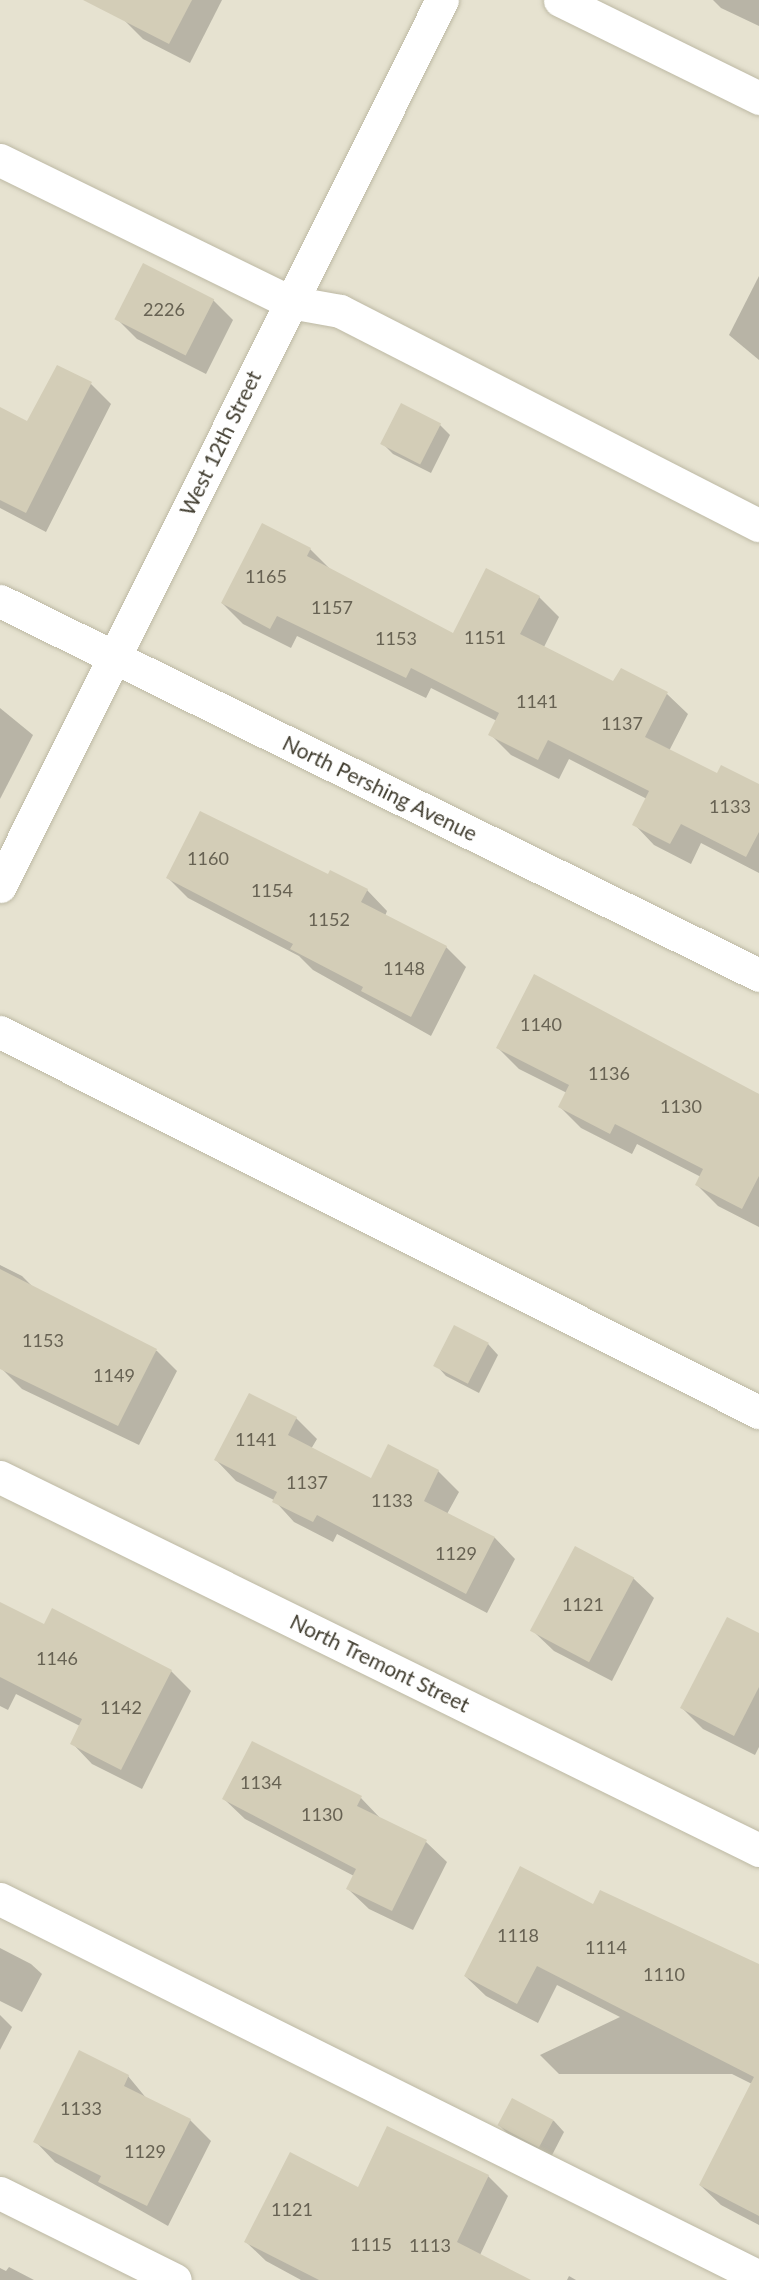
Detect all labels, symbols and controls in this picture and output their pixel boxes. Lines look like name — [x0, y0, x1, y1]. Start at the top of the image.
house number: 2226 — [143, 298, 185, 320]
street label: West 12th Street — [174, 367, 266, 519]
house number: 1165 — [245, 565, 287, 587]
house number: 1157 — [311, 596, 353, 618]
house number: 1151 — [464, 626, 506, 648]
house number: 1153 — [375, 627, 417, 649]
house number: 1141 — [516, 690, 558, 712]
house number: 1137 — [601, 712, 643, 734]
street label: North Pershing Avenue — [278, 730, 482, 846]
house number: 1133 — [709, 795, 751, 817]
house number: 1160 — [187, 847, 229, 869]
house number: 1154 — [251, 879, 293, 901]
house number: 1152 — [308, 908, 350, 930]
house number: 1148 — [383, 957, 425, 979]
house number: 1140 — [520, 1013, 562, 1035]
house number: 1136 — [588, 1062, 630, 1084]
house number: 1130 — [660, 1095, 702, 1117]
house number: 1153 — [22, 1329, 64, 1351]
house number: 1149 — [93, 1364, 135, 1386]
house number: 1141 — [235, 1428, 277, 1450]
house number: 1137 — [286, 1471, 328, 1493]
house number: 1133 — [371, 1489, 413, 1511]
house number: 1129 — [435, 1542, 477, 1564]
house number: 1121 — [562, 1593, 604, 1615]
street label: North Tremont Street — [286, 1608, 474, 1718]
house number: 1146 — [36, 1647, 78, 1669]
house number: 1142 — [100, 1696, 142, 1718]
house number: 1134 — [240, 1771, 282, 1793]
house number: 1130 — [301, 1803, 343, 1825]
house number: 1118 — [497, 1924, 539, 1946]
house number: 1114 — [585, 1936, 627, 1958]
house number: 1110 — [643, 1963, 685, 1985]
house number: 1133 — [60, 2097, 102, 2119]
house number: 1129 — [124, 2140, 166, 2162]
house number: 1121 — [271, 2198, 313, 2220]
house number: 1115 — [350, 2233, 392, 2255]
house number: 1113 — [409, 2234, 451, 2256]

